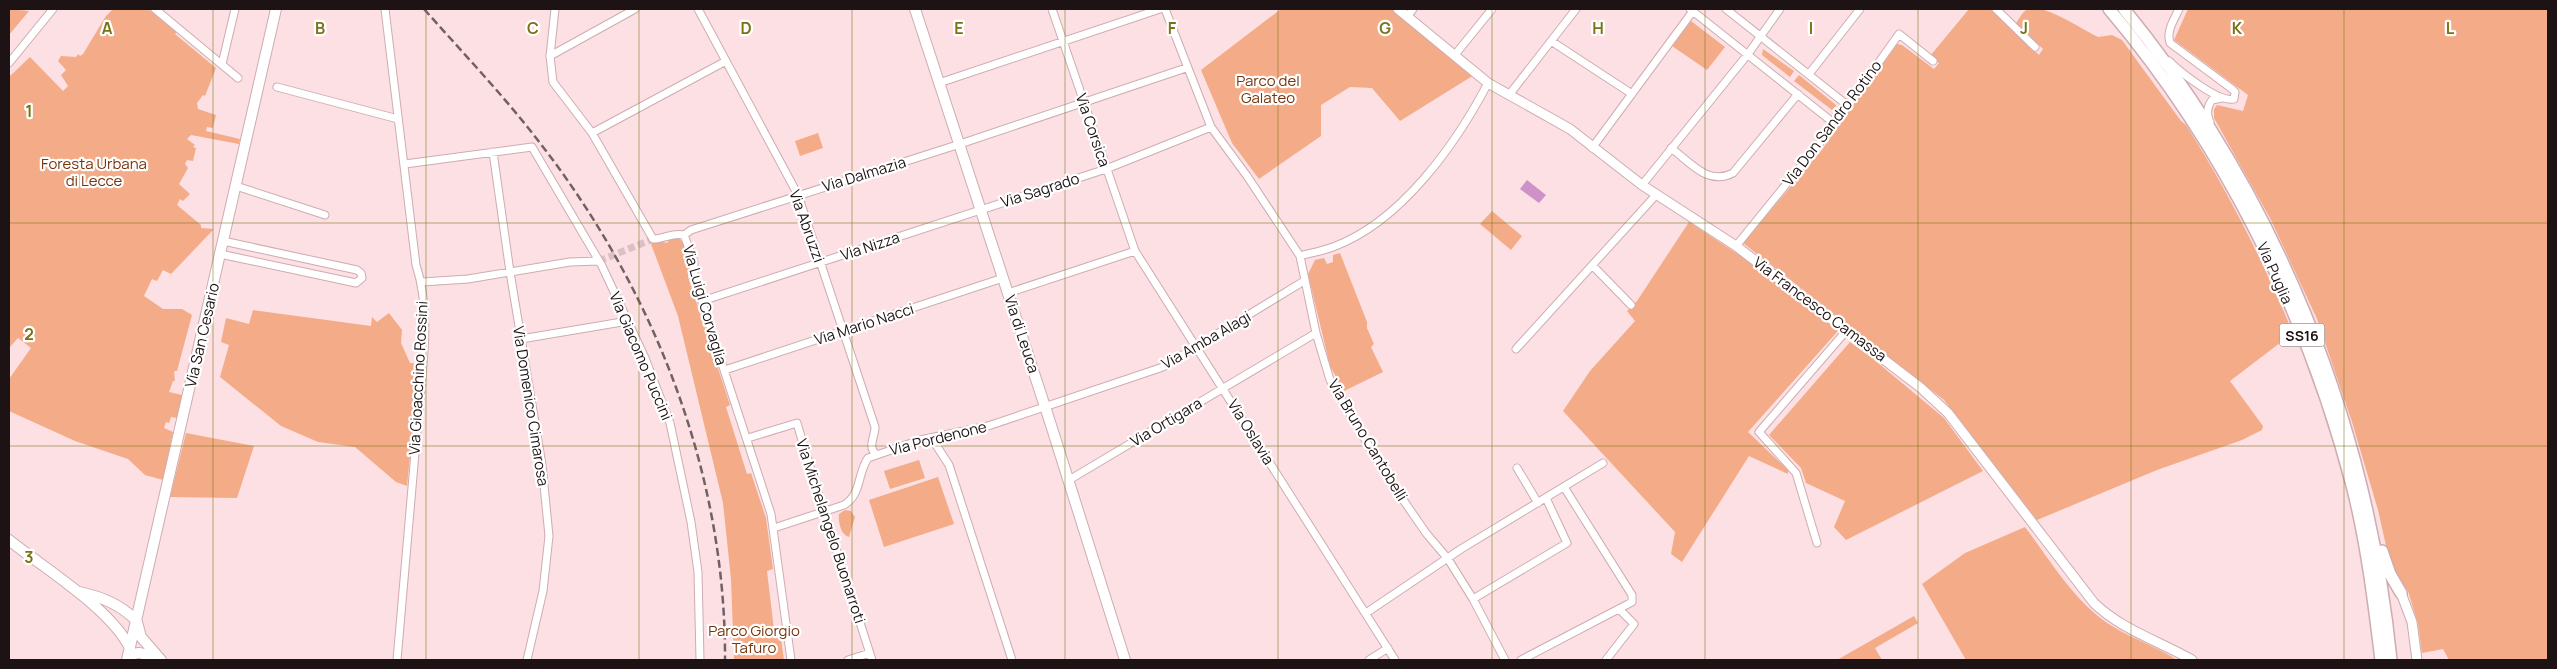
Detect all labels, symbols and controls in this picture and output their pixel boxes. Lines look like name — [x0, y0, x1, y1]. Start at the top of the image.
text: A — [102, 17, 113, 39]
text: B — [315, 17, 325, 39]
text: C — [527, 17, 539, 39]
text: D — [740, 17, 752, 39]
text: E — [954, 17, 964, 39]
text: F — [1168, 17, 1177, 39]
text: G — [1379, 17, 1391, 39]
text: H — [1592, 17, 1604, 39]
text: I — [1809, 17, 1813, 39]
text: J — [2020, 17, 2028, 39]
text: K — [2232, 17, 2243, 39]
text: L — [2446, 17, 2455, 39]
street label: Via Don Sandro Rotino — [1778, 56, 1886, 190]
park label: Parco del Galateo — [1236, 70, 1300, 108]
street label: Via Corsica — [1071, 91, 1115, 169]
text: 1 — [25, 100, 33, 122]
street label: Via Dalmazia — [820, 151, 908, 197]
park label: Foresta Urbana di Lecce — [41, 153, 147, 191]
street label: Via Sagrado — [998, 167, 1082, 213]
street label: Via Abruzzi — [784, 187, 830, 265]
street label: Via Nizza — [838, 227, 902, 265]
street label: Via Puglia — [2252, 239, 2298, 307]
street label: Via Luigi Corvaglia — [678, 243, 732, 367]
street label: Via Francesco Camassa — [1749, 252, 1891, 366]
street label: Via San Cesario — [180, 281, 224, 389]
street label: Via Giacomo Puccini — [604, 289, 678, 423]
street label: Via di Leuca — [1000, 292, 1044, 376]
street label: Via Mario Nacci — [812, 298, 916, 350]
street label: Via Gioacchino Rossini — [403, 300, 433, 456]
street label: Via Amba Alagi — [1158, 306, 1254, 374]
text: 2 — [24, 323, 34, 345]
road number: SS16 — [2280, 324, 2324, 346]
street label: Via Domenico Cimarosa — [508, 325, 554, 487]
street label: Via Bruno Cantobelli — [1323, 375, 1413, 505]
street label: Via Ortigara — [1126, 392, 1206, 452]
street label: Via Oslavia — [1223, 395, 1279, 469]
street label: Via Pordenone — [887, 416, 989, 460]
street label: Via Michelangelo Buonarroti — [791, 436, 871, 626]
text: 3 — [24, 546, 34, 568]
park label: Parco Giorgio Tafuro — [708, 620, 800, 658]

